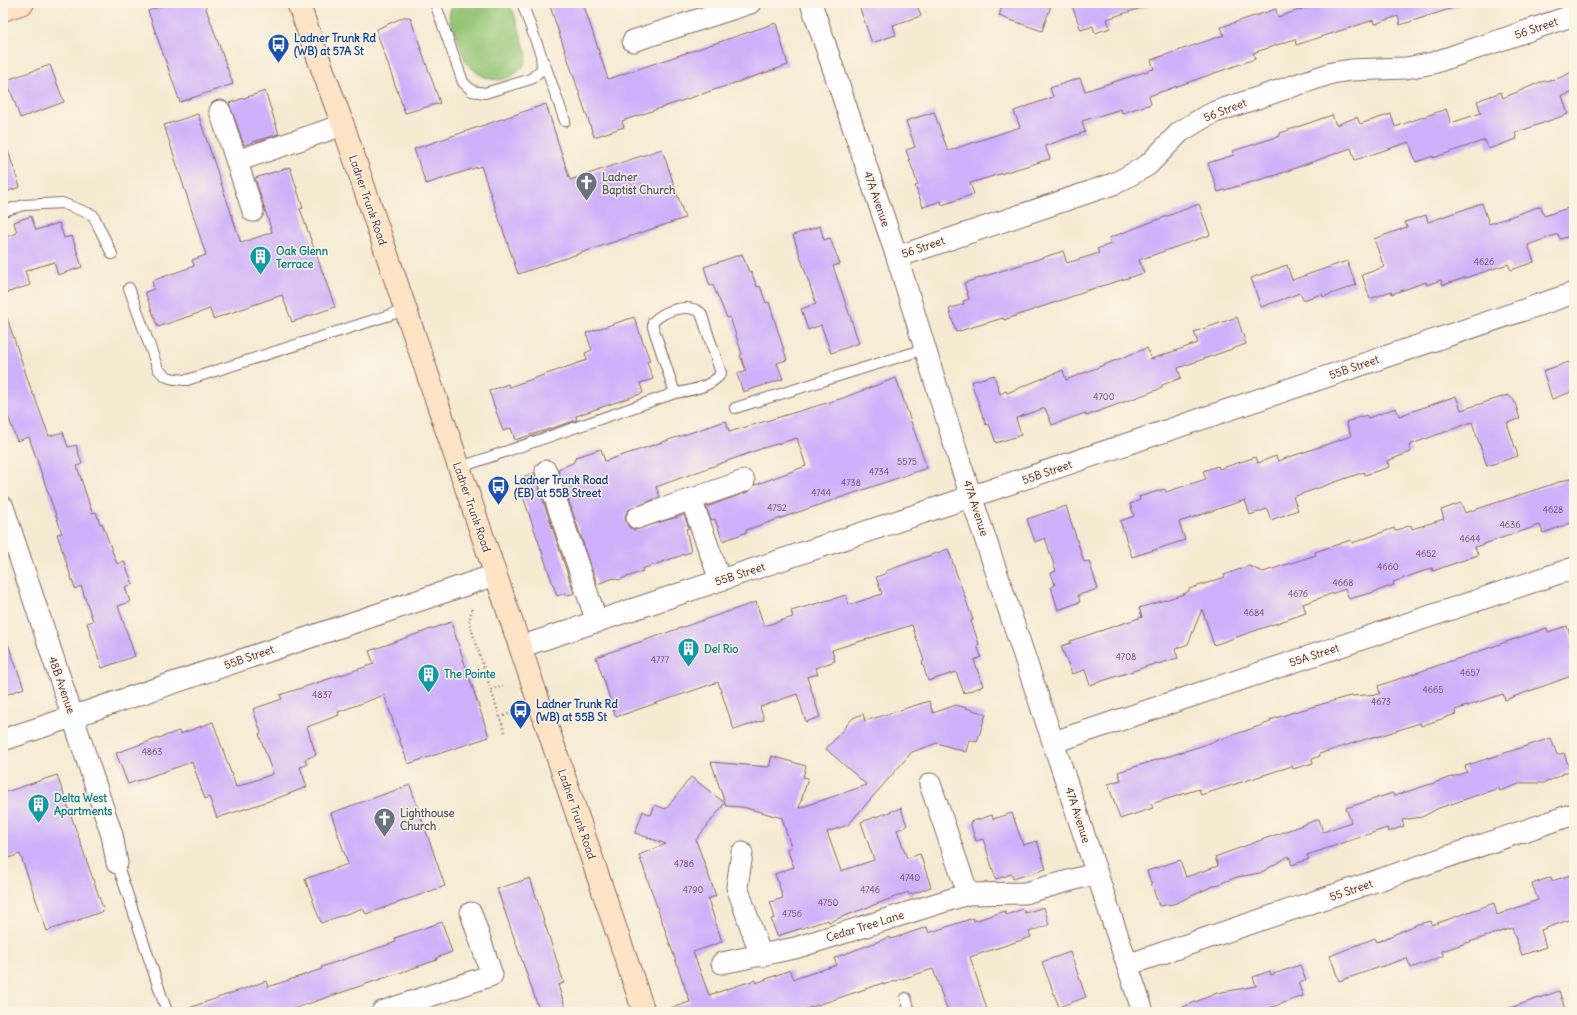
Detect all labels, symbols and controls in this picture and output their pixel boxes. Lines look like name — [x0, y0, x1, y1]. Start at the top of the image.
street label: 56 Street — [1513, 14, 1560, 42]
bus stop icon: Ladner Trunk Rd (WB) at 57A St — [265, 31, 291, 64]
place label: Ladner Trunk Rd (WB) at 57A St — [294, 31, 376, 59]
street label: 56 Street — [1202, 95, 1249, 125]
street label: Ladner Trunk Road — [346, 153, 390, 247]
street label: 47A Avenue — [861, 169, 893, 229]
church icon: Ladner Baptist Church — [574, 170, 600, 203]
place label: Ladner Baptist Church — [602, 170, 676, 198]
street label: 56 Street — [900, 233, 947, 261]
building icon: Oak Glenn Terrace — [248, 244, 274, 277]
place label: Oak Glenn Terrace — [276, 244, 329, 271]
house number: 4626 — [1474, 256, 1494, 267]
street label: 55B Street — [1327, 352, 1381, 382]
house number: 4700 — [1093, 391, 1115, 402]
house number: 5575 — [897, 456, 917, 467]
street label: 55B Street — [1020, 457, 1074, 487]
street label: Ladner Trunk Road — [450, 460, 494, 554]
house number: 4734 — [869, 466, 889, 477]
bus stop icon: Ladner Trunk Road (EB) at 55B Street — [486, 473, 512, 506]
place label: Ladner Trunk Road (EB) at 55B Street — [514, 473, 609, 501]
house number: 4738 — [841, 477, 861, 488]
street label: 47A Avenue — [960, 478, 992, 538]
house number: 4744 — [811, 487, 831, 498]
house number: 4752 — [767, 502, 787, 513]
house number: 4628 — [1543, 504, 1563, 515]
house number: 4636 — [1500, 519, 1520, 530]
house number: 4644 — [1460, 533, 1480, 544]
house number: 4652 — [1416, 548, 1436, 559]
street label: 55B Street — [713, 559, 767, 589]
house number: 4660 — [1377, 561, 1399, 572]
house number: 4668 — [1333, 577, 1353, 588]
house number: 4676 — [1288, 588, 1308, 599]
house number: 4684 — [1244, 607, 1264, 618]
building icon: Del Rio — [676, 636, 702, 669]
street label: 55A Street — [1287, 640, 1341, 670]
street label: 55B Street — [222, 642, 276, 672]
place label: Del Rio — [704, 642, 738, 656]
house number: 4708 — [1116, 651, 1136, 662]
house number: 4777 — [651, 654, 670, 665]
street label: 48B Avenue — [46, 655, 78, 715]
building icon: The Pointe — [416, 661, 442, 694]
place label: The Pointe — [444, 667, 496, 681]
house number: 4657 — [1460, 667, 1481, 678]
house number: 4665 — [1423, 684, 1443, 695]
house number: 4837 — [312, 689, 333, 700]
house number: 4673 — [1371, 696, 1391, 707]
bus stop icon: Ladner Trunk Rd (WB) at 55B St — [508, 697, 534, 730]
place label: Ladner Trunk Rd (WB) at 55B St — [536, 697, 618, 725]
house number: 4863 — [142, 746, 162, 757]
street label: Ladner Trunk Road — [555, 767, 599, 861]
street label: 47A Avenue — [1062, 785, 1094, 845]
building icon: Delta West Apartments — [26, 791, 52, 824]
place label: Delta West Apartments — [54, 791, 112, 819]
church icon: Lighthouse Church — [371, 806, 397, 839]
place label: Lighthouse Church — [400, 806, 454, 833]
house number: 4786 — [674, 858, 694, 869]
house number: 4740 — [900, 872, 920, 883]
street label: 55 Street — [1328, 876, 1375, 904]
house number: 4790 — [683, 884, 703, 895]
house number: 4746 — [860, 884, 880, 895]
house number: 4750 — [818, 897, 838, 908]
street label: Cedar Tree Lane — [824, 907, 906, 945]
house number: 4756 — [782, 908, 802, 919]

